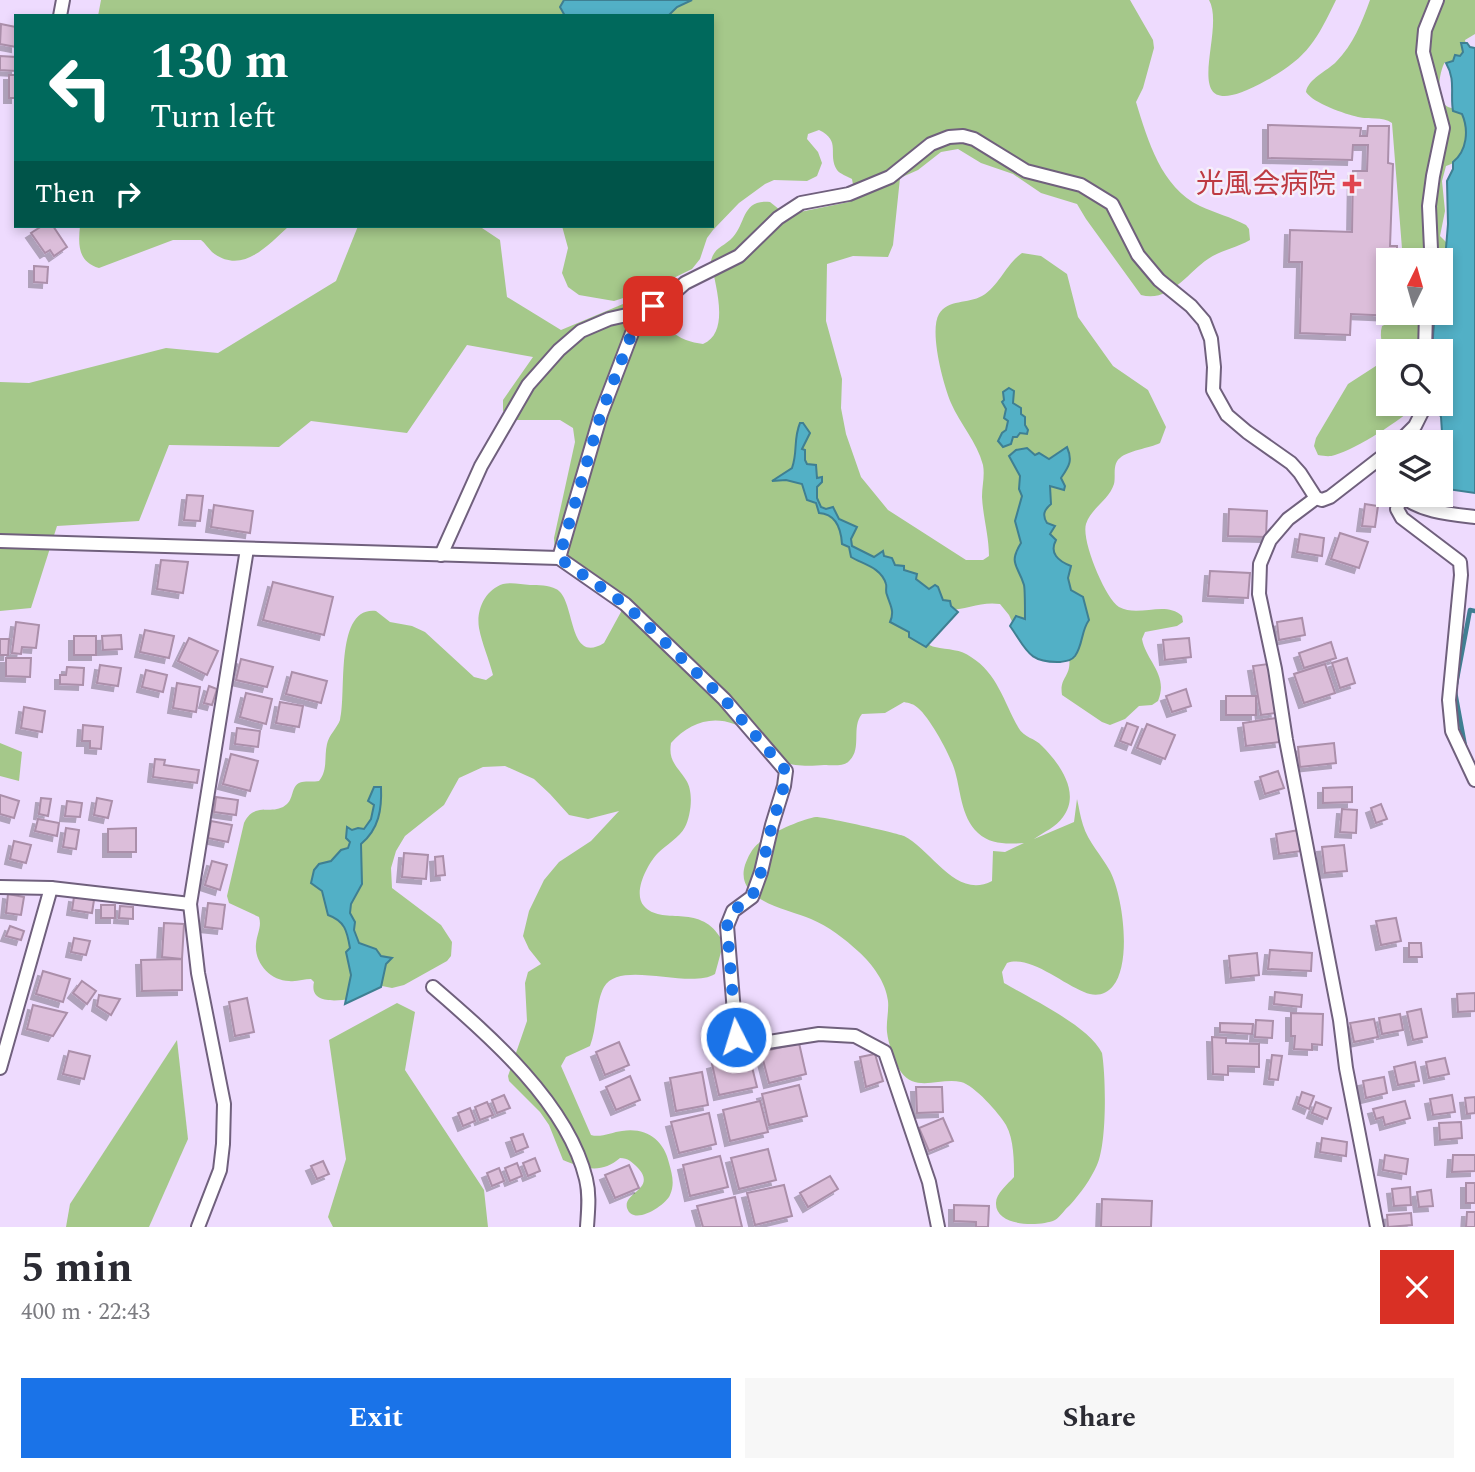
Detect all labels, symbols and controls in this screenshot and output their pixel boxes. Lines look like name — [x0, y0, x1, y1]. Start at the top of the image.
text: 130 m — [150, 25, 289, 100]
icon: left — [35, 42, 126, 133]
text: Turn left — [150, 93, 276, 142]
place label: 光風会病院 — [1196, 163, 1336, 206]
text: Then — [35, 174, 95, 214]
marker: 光風会病院 — [1342, 174, 1362, 194]
icon: right — [109, 175, 147, 213]
north arrow — [1376, 248, 1452, 326]
map controls — [1376, 248, 1453, 507]
pin — [623, 276, 683, 336]
icon: arrive — [634, 287, 672, 325]
button: search — [1376, 339, 1453, 416]
button: layers — [1376, 430, 1453, 507]
position arrow — [699, 1000, 773, 1074]
text: 5 min — [21, 1237, 133, 1300]
button: close — [1380, 1250, 1454, 1324]
text: 400 m · 22:43 — [21, 1295, 150, 1330]
button: Exit — [21, 1378, 731, 1458]
button: Share — [745, 1378, 1454, 1458]

